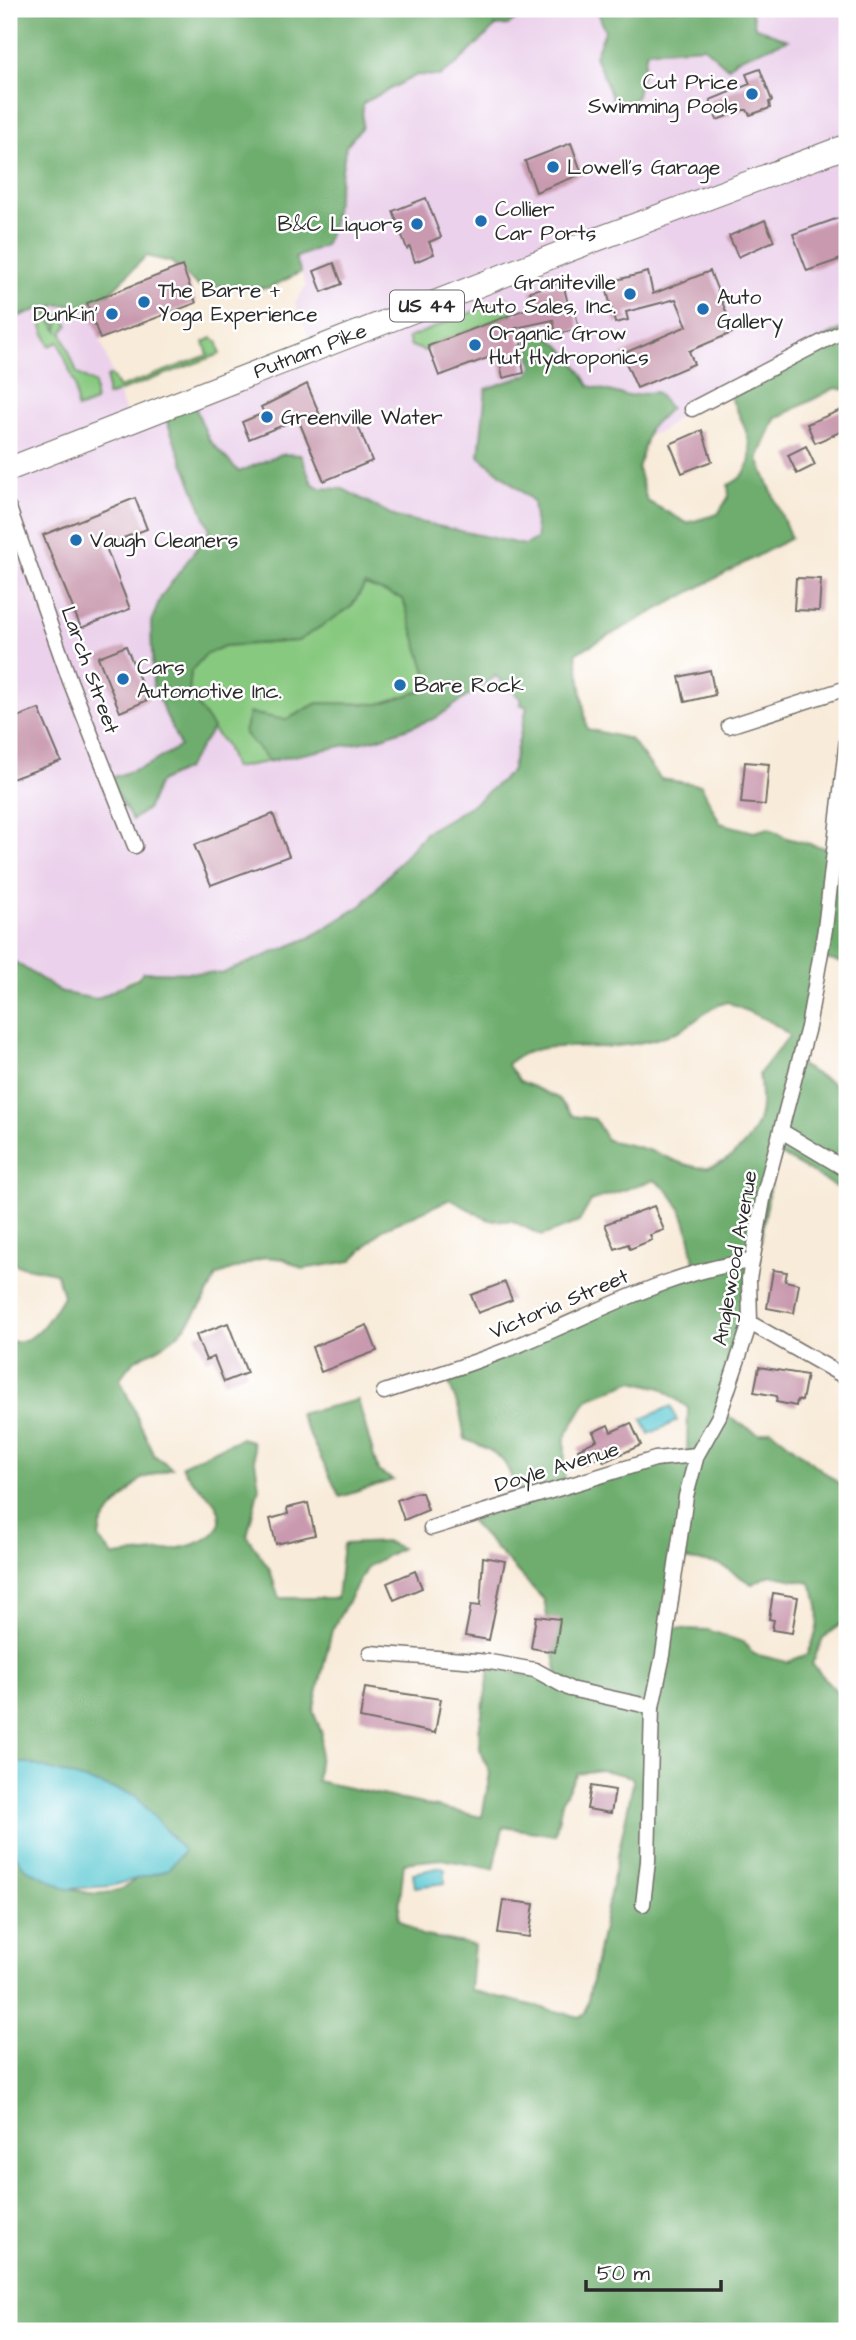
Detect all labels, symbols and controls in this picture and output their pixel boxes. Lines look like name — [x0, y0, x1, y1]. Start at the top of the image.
place label: Cut Price Swimming Pools — [588, 68, 738, 123]
marker: Cut Price Swimming Pools — [744, 86, 760, 102]
place label: Lowell's Garage — [567, 153, 720, 184]
marker: Lowell's Garage — [545, 159, 561, 175]
place label: Collier Car Ports — [495, 195, 596, 248]
place label: B&C Liquors — [278, 210, 403, 239]
marker: Collier Car Ports — [473, 213, 489, 229]
marker: B&C Liquors — [409, 216, 425, 232]
place label: Graniteville Auto Sales, Inc. — [472, 268, 616, 321]
place label: The Barre + Yoga Experience — [158, 276, 318, 331]
place label: Auto Gallery — [717, 283, 784, 338]
marker: Graniteville Auto Sales, Inc. — [622, 286, 638, 302]
road number: US 44 — [390, 290, 464, 322]
marker: The Barre + Yoga Experience — [136, 294, 152, 310]
place label: Dunkin' — [33, 300, 98, 329]
marker: Auto Gallery — [695, 301, 711, 317]
marker: Dunkin' — [104, 306, 120, 322]
street label: Putnam Pike — [249, 316, 371, 386]
place label: Organic Grow Hut Hydroponics — [489, 319, 649, 374]
marker: Organic Grow Hut Hydroponics — [467, 337, 483, 353]
place label: Greenville Water — [281, 403, 443, 432]
marker: Greenville Water — [259, 409, 275, 425]
place label: Vaugh Cleaners — [90, 526, 238, 557]
marker: Vaugh Cleaners — [68, 532, 84, 548]
street label: Larch Street — [54, 602, 127, 738]
place label: Cars Automotive Inc. — [137, 653, 282, 706]
marker: Cars Automotive Inc. — [115, 671, 131, 687]
place label: Bare Rock — [414, 671, 524, 700]
marker: Bare Rock — [392, 677, 408, 693]
street label: Anglewood Avenue — [705, 1168, 767, 1348]
street label: Victoria Street — [485, 1261, 634, 1346]
street label: Doyle Avenue — [491, 1434, 623, 1502]
scale bar — [586, 2249, 721, 2293]
text: 50 m — [597, 2259, 651, 2288]

